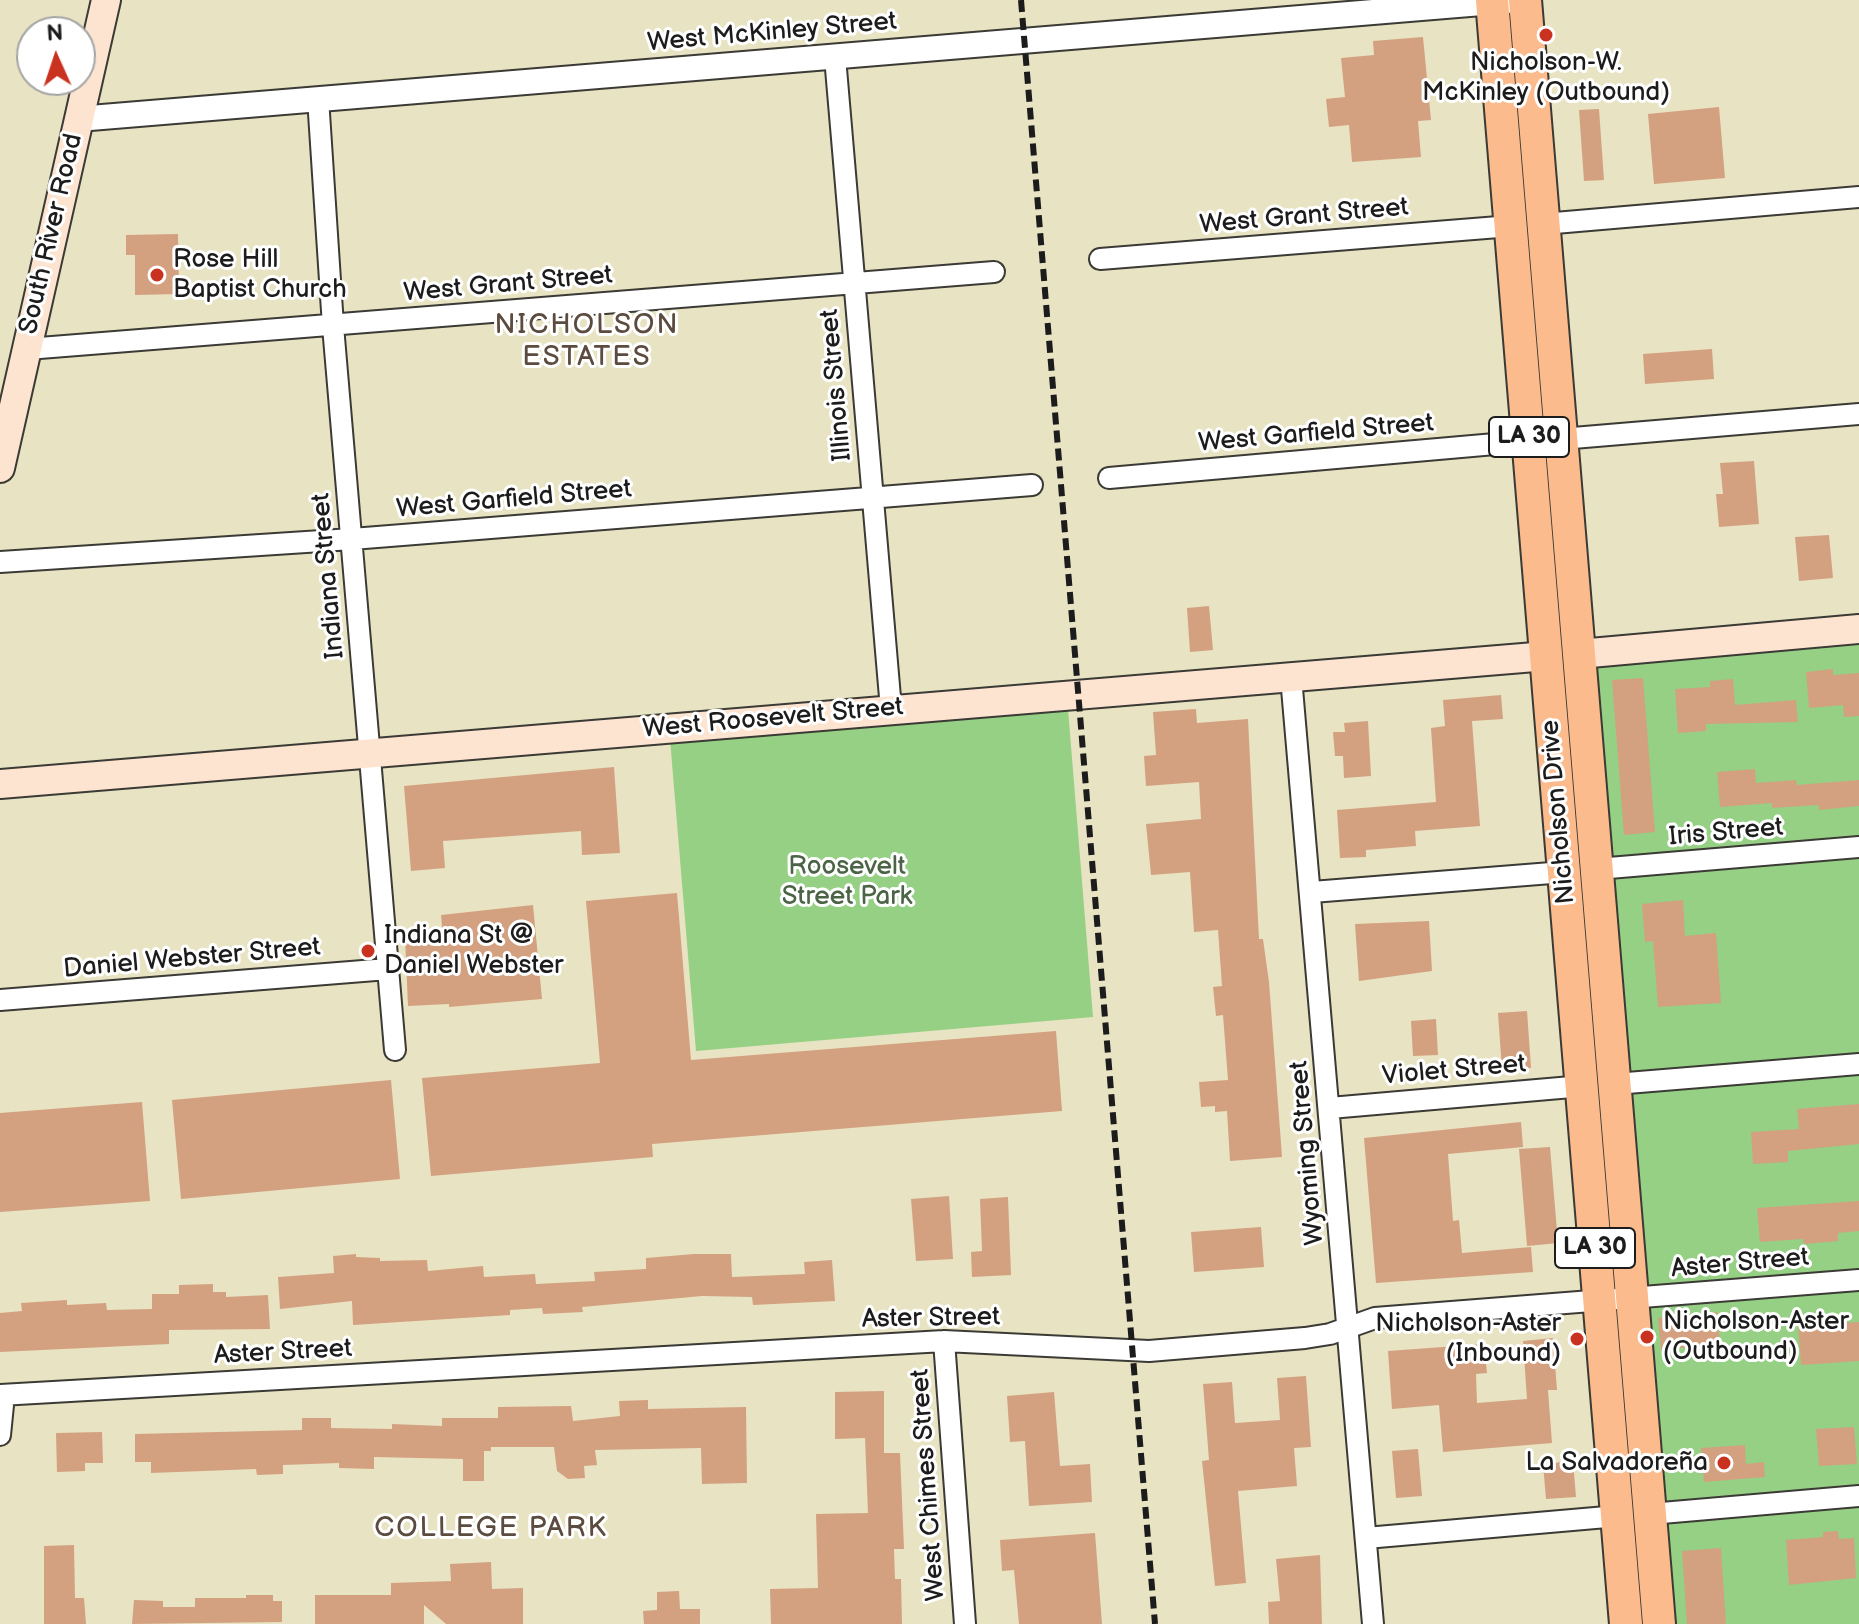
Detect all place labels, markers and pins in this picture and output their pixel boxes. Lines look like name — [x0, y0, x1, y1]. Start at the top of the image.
marker: Nicholson-W. McKinley (Outbound) — [1537, 26, 1555, 44]
place label: Nicholson-W. McKinley (Outbound) — [1422, 47, 1670, 108]
place label: Rose Hill Baptist Church — [173, 244, 347, 306]
marker: Rose Hill Baptist Church — [148, 266, 166, 284]
place label: Indiana St @ Daniel Webster — [384, 920, 563, 982]
marker: Indiana St @ Daniel Webster — [359, 942, 377, 960]
place label: Nicholson-Aster (Outbound) — [1663, 1306, 1849, 1368]
place label: Nicholson-Aster (Inbound) — [1375, 1308, 1561, 1370]
marker: Nicholson-Aster (Outbound) — [1638, 1328, 1656, 1346]
marker: Nicholson-Aster (Inbound) — [1568, 1330, 1586, 1348]
place label: La Salvadoreña — [1526, 1447, 1708, 1479]
marker: La Salvadoreña — [1715, 1454, 1733, 1472]

